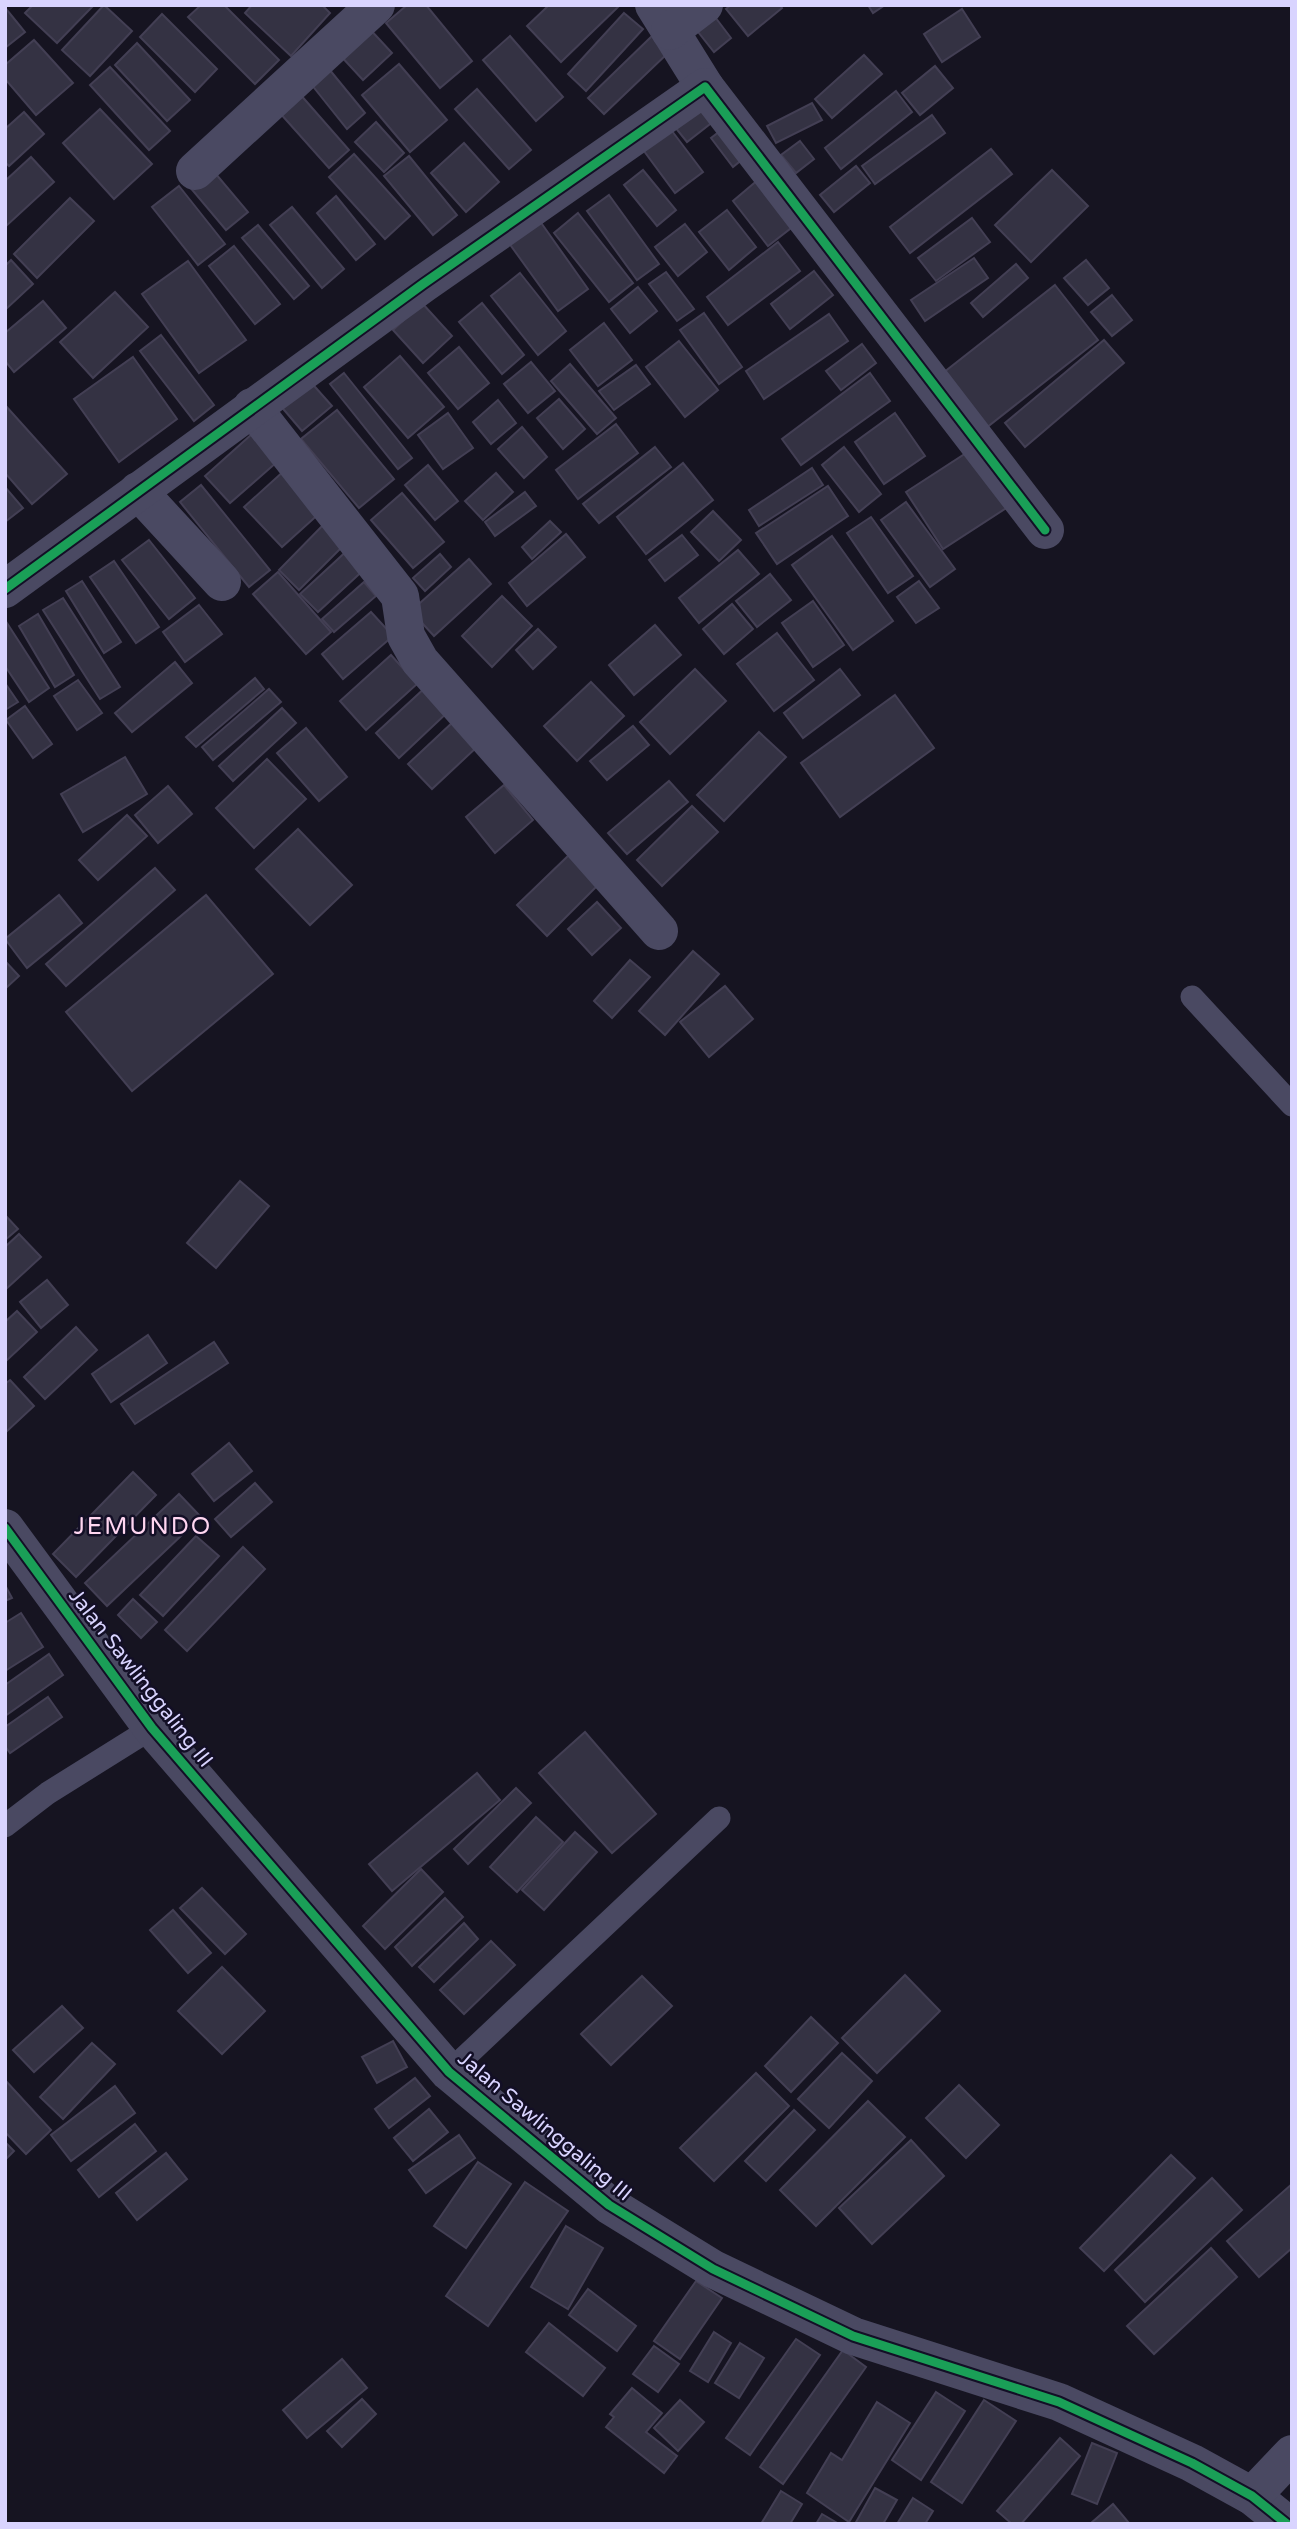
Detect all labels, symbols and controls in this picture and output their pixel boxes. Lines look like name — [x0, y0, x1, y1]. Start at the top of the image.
district label: JEMUNDO — [74, 1512, 212, 1541]
street label: Jalan Sawlinggaling III — [63, 1584, 218, 1772]
street label: Jalan Sawlinggaling III — [453, 2046, 637, 2207]

